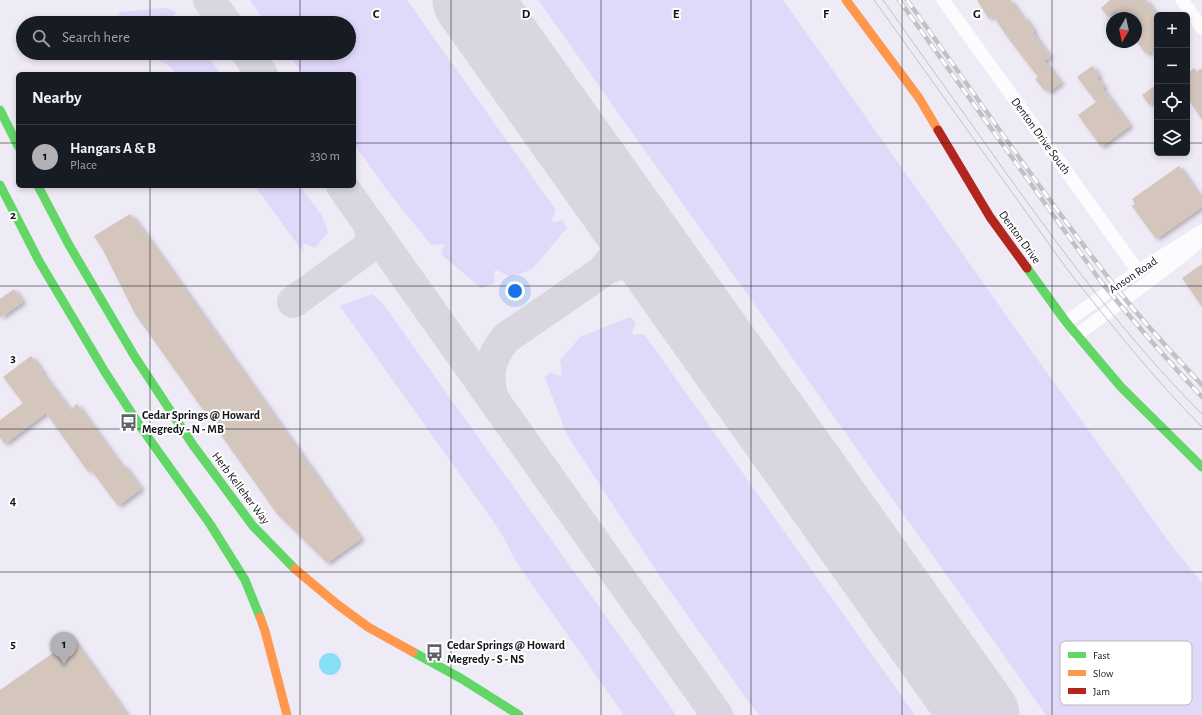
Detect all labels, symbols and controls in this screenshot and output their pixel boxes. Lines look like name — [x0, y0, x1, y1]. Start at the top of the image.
text: C — [373, 8, 380, 21]
text: D — [522, 8, 531, 21]
text: E — [673, 8, 680, 21]
text: F — [823, 8, 830, 21]
text: G — [973, 8, 981, 21]
north arrow — [1106, 12, 1142, 48]
map controls — [1154, 12, 1190, 156]
button: + — [1154, 12, 1190, 48]
search box — [16, 16, 356, 60]
icon: search — [30, 27, 52, 49]
text: Search here — [62, 30, 130, 45]
button: − — [1154, 48, 1190, 84]
button: locate — [1154, 84, 1190, 120]
text: Nearby — [32, 89, 82, 106]
street label: Denton Drive South — [1009, 95, 1073, 177]
button: layers — [1154, 120, 1190, 156]
text: Hangars A & B — [70, 141, 156, 156]
text: 1 — [43, 150, 47, 163]
text: 330 m — [310, 150, 340, 163]
text: Place — [70, 159, 97, 172]
street label: Denton Drive — [997, 208, 1043, 266]
text: 2 — [10, 209, 16, 222]
street label: Anson Road — [1107, 255, 1159, 295]
your location — [505, 281, 525, 301]
text: 3 — [10, 352, 16, 365]
place label: Cedar Springs @ Howard Megredy - N - MB — [142, 409, 261, 436]
bus stop icon: Cedar Springs @ Howard Megredy - N - MB — [119, 412, 139, 432]
street label: Herb Kelleher Way — [209, 450, 272, 527]
text: 4 — [10, 495, 17, 508]
pin: 1 — [51, 632, 77, 665]
text: 5 — [10, 638, 16, 651]
place label: Cedar Springs @ Howard Megredy - S - NS — [447, 639, 566, 666]
legend — [1060, 641, 1192, 705]
bus stop icon: Cedar Springs @ Howard Megredy - S - NS — [424, 642, 444, 662]
text: Fast — [1093, 650, 1111, 661]
text: Slow — [1093, 668, 1114, 679]
text: Jam — [1093, 686, 1110, 697]

